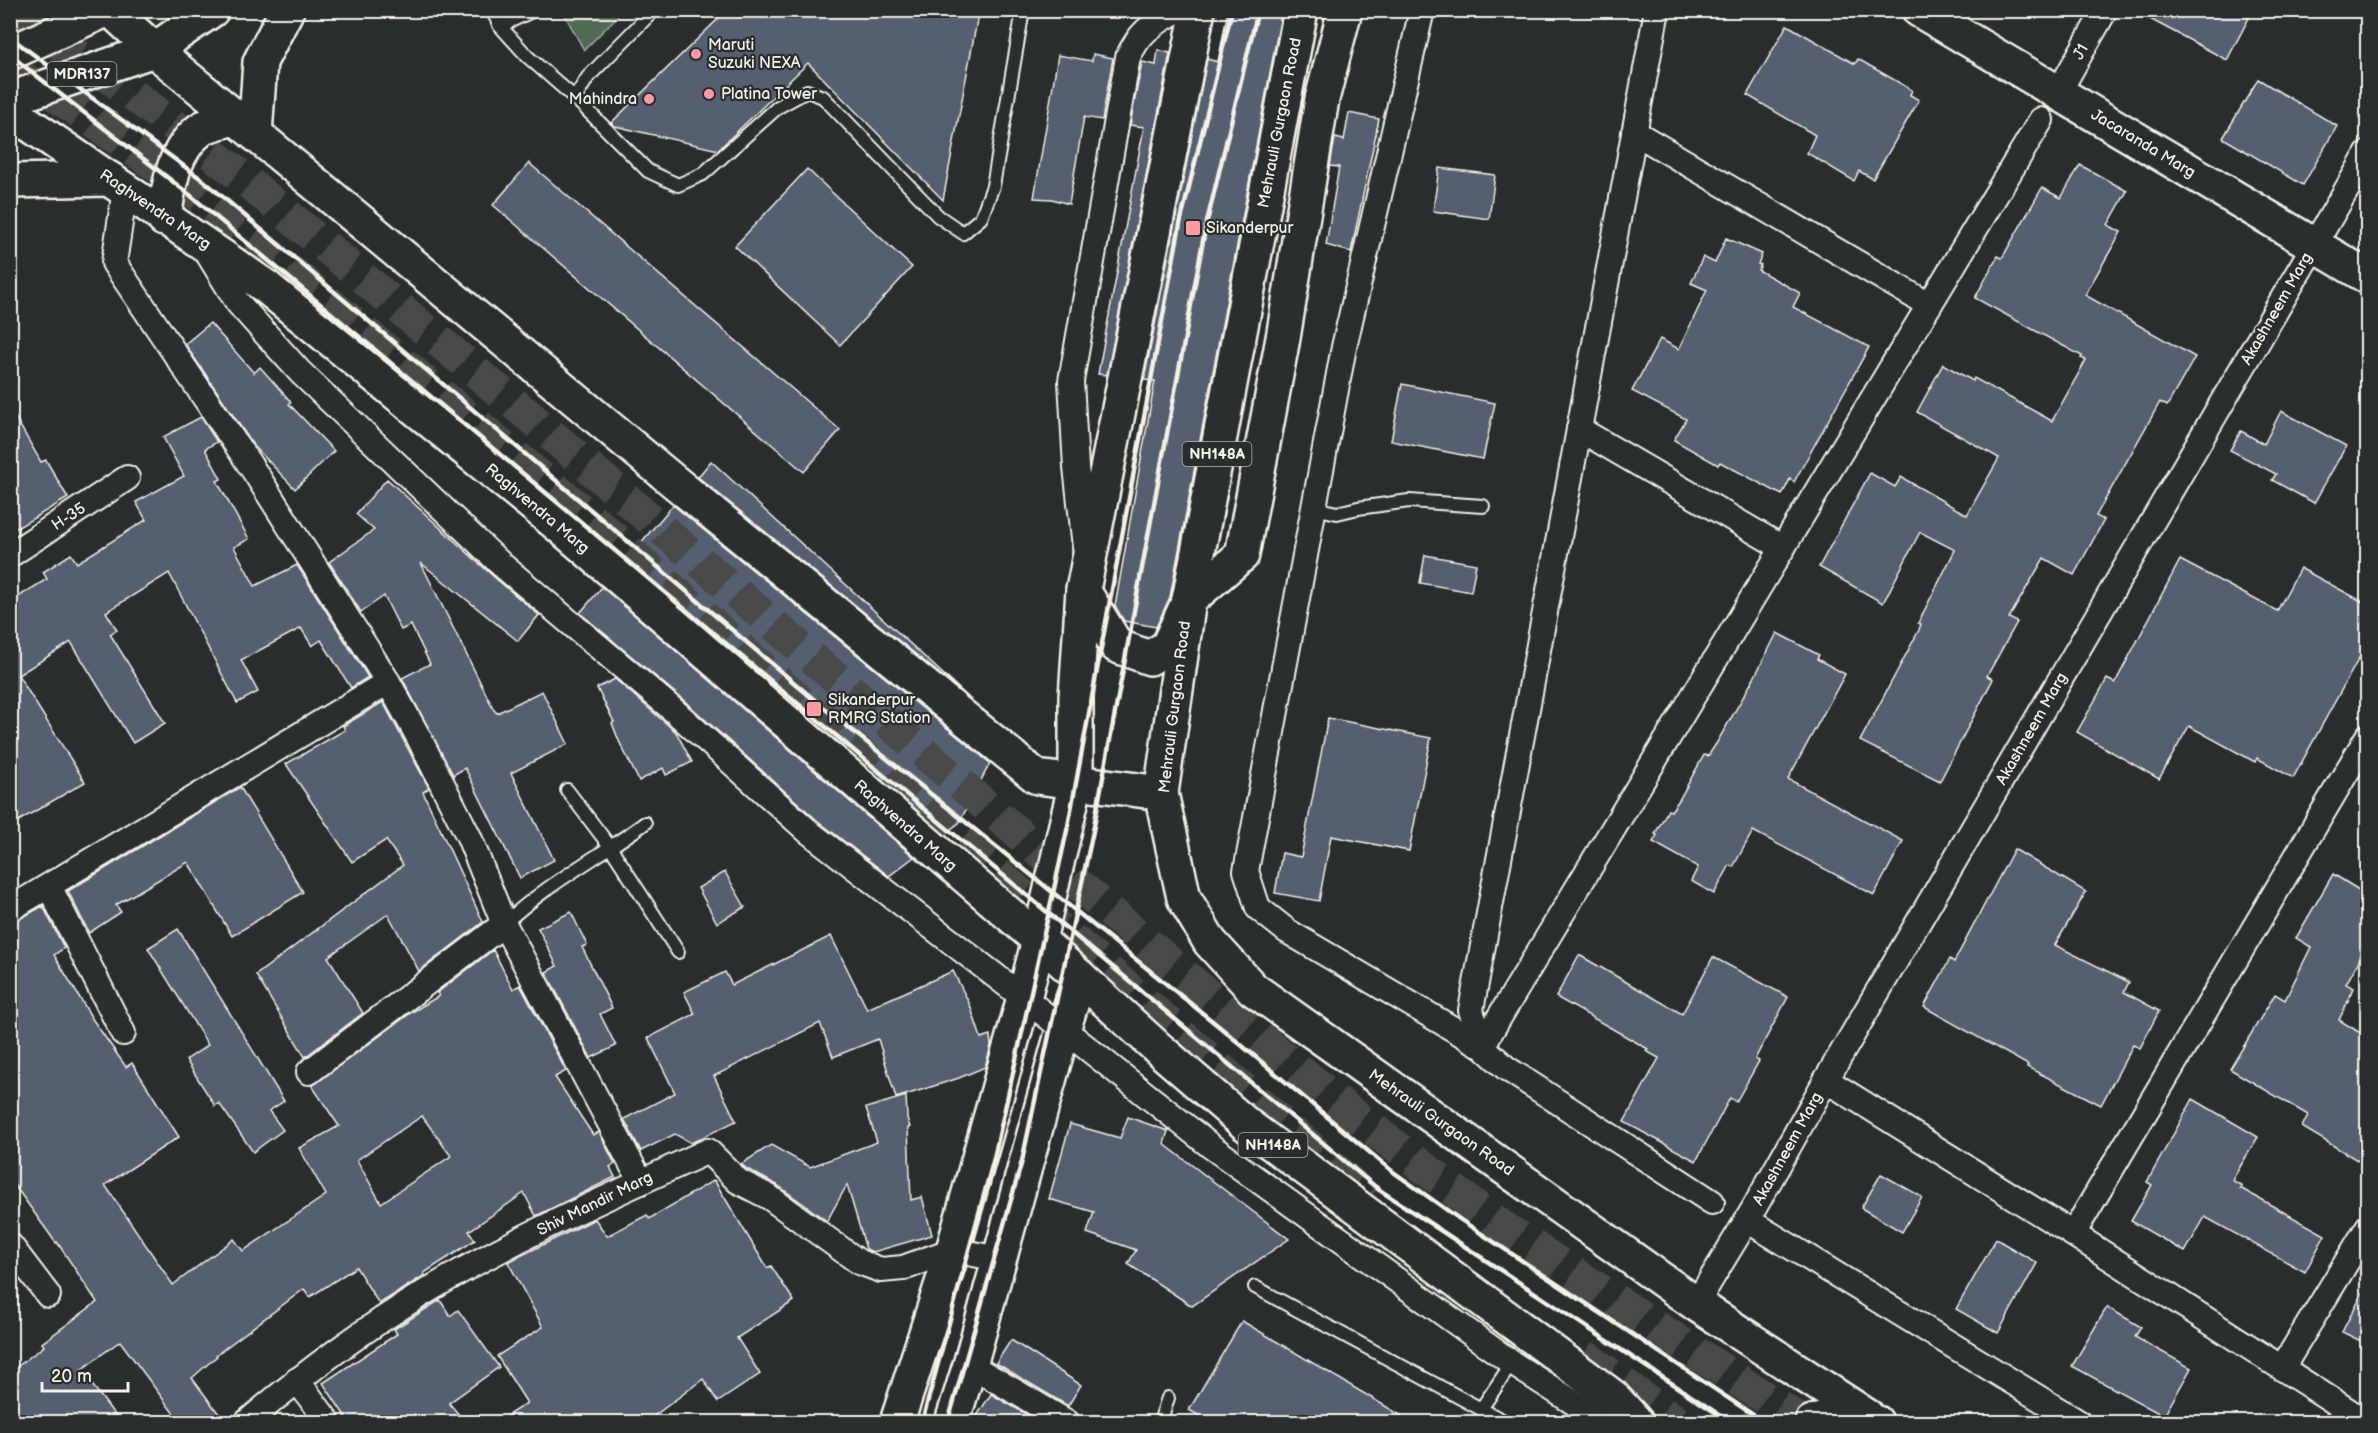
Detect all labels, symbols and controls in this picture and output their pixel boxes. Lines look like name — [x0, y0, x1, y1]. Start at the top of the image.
place label: Maruti Suzuki NEXA — [708, 36, 801, 73]
street label: Mehrauli Gurgaon Road — [1254, 36, 1306, 210]
street label: J1 — [2069, 41, 2093, 63]
marker: Maruti Suzuki NEXA — [689, 47, 703, 61]
road number: MDR137 — [48, 62, 116, 86]
place label: Platina Tower — [721, 85, 817, 104]
marker: Platina Tower — [702, 87, 716, 101]
place label: Mahindra — [569, 90, 637, 109]
marker: Mahindra — [642, 92, 656, 106]
street label: Jacaranda Marg — [2087, 105, 2199, 183]
street label: Raghvendra Marg — [96, 166, 214, 254]
marker: Sikanderpur — [1184, 219, 1202, 237]
place label: Sikanderpur — [1206, 219, 1294, 238]
street label: Akashneem Marg — [2237, 250, 2317, 368]
road number: NH148A — [1182, 442, 1252, 466]
street label: Raghvendra Marg — [481, 460, 593, 558]
street label: H-35 — [48, 499, 90, 535]
street label: Mehrauli Gurgaon Road — [1155, 620, 1195, 794]
street label: Akashneem Marg — [1992, 670, 2072, 788]
place label: Sikanderpur RMRG Station — [828, 691, 931, 728]
marker: Sikanderpur RMRG Station — [805, 700, 823, 718]
street label: Raghvendra Marg — [850, 776, 960, 876]
street label: Mehrauli Gurgaon Road — [1365, 1066, 1517, 1180]
street label: Akashneem Marg — [1749, 1089, 1827, 1209]
road number: NH148A — [1238, 1133, 1308, 1157]
street label: Shiv Mandir Marg — [534, 1168, 656, 1240]
scale bar — [42, 1355, 128, 1393]
text: 20 m — [51, 1366, 92, 1387]

